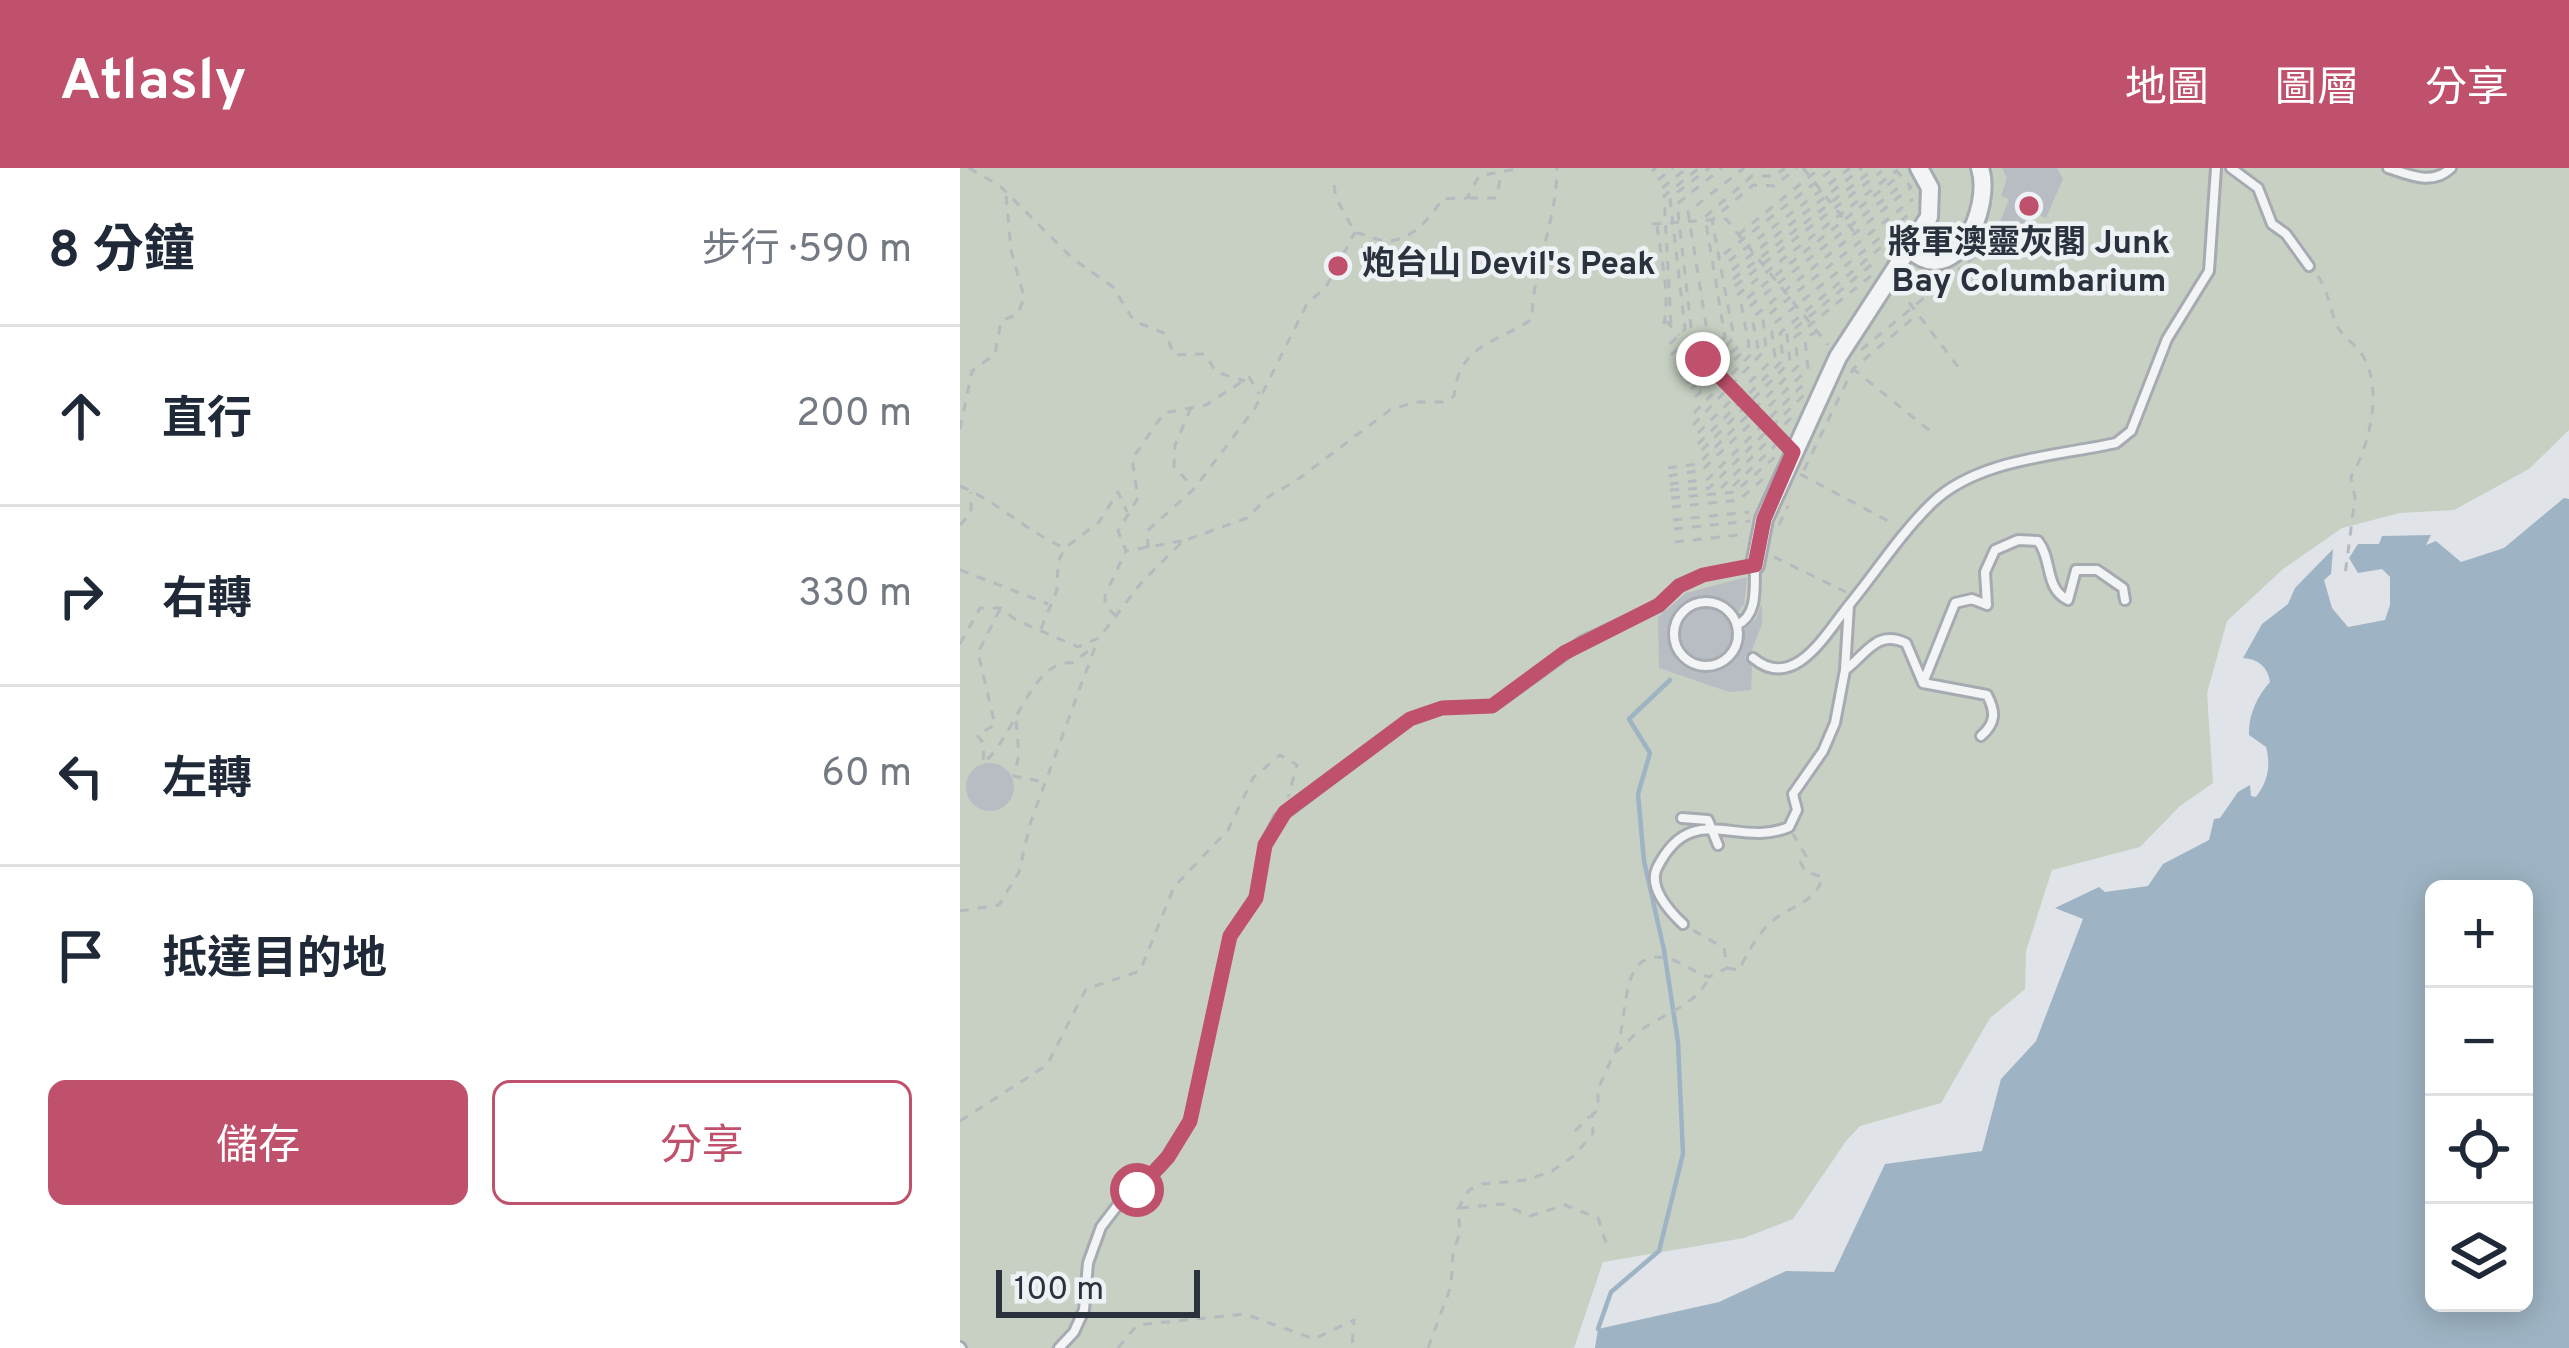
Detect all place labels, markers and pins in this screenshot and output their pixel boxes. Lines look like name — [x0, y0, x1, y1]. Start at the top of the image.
marker: 將軍澳靈灰閣 Junk Bay Columbarium — [2016, 193, 2042, 219]
place label: 將軍澳靈灰閣 Junk Bay Columbarium — [1888, 224, 2170, 304]
place label: 炮台山 Devil's Peak — [1362, 245, 1656, 287]
marker: 炮台山 Devil's Peak — [1325, 253, 1351, 279]

